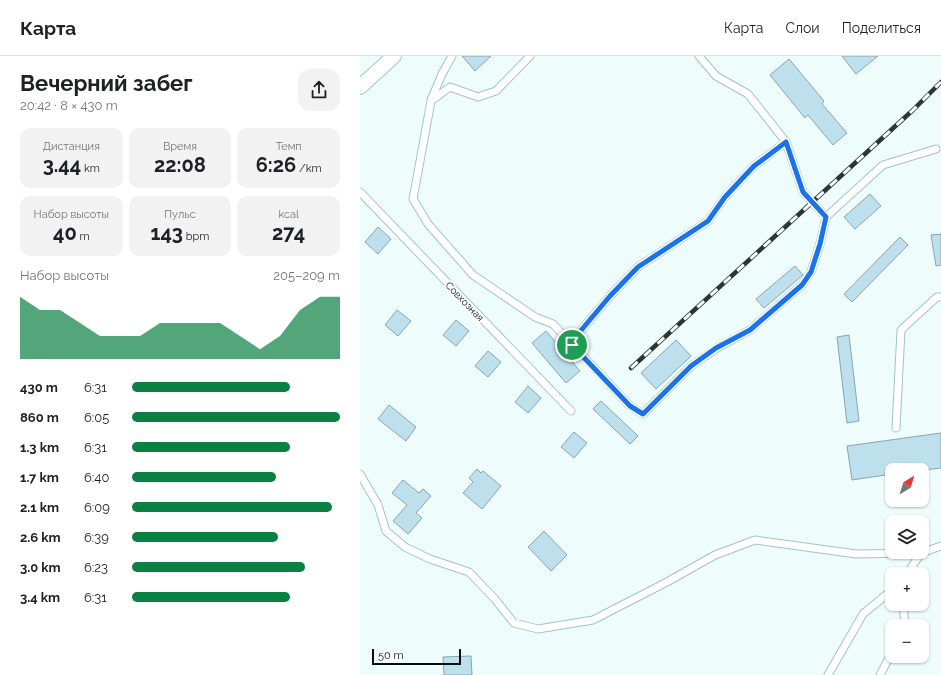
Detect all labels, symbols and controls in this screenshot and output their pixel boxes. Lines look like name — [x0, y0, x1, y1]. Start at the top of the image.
text: Карта — [20, 17, 76, 39]
text: Карта — [724, 20, 763, 36]
text: Слои — [785, 20, 820, 36]
text: Поделиться — [842, 20, 921, 36]
button: share — [298, 69, 340, 111]
text: Вечерний забег — [20, 70, 193, 96]
text: 20:42 · 8 × 430 m — [20, 98, 118, 113]
text: Дистанция — [43, 140, 100, 153]
text: Время — [163, 140, 197, 153]
text: Темп — [276, 140, 302, 153]
text: 3.44 — [43, 153, 81, 177]
text: 22:08 — [154, 153, 206, 177]
text: 6:26 — [256, 153, 296, 177]
text: km — [81, 162, 100, 175]
text: /km — [296, 162, 322, 175]
text: Набор высоты — [34, 208, 109, 221]
text: Пульс — [164, 208, 196, 221]
text: kcal — [278, 208, 299, 221]
text: 40 — [53, 221, 77, 245]
text: 143 — [151, 221, 183, 245]
text: 274 — [272, 221, 305, 245]
text: m — [77, 230, 90, 243]
text: bpm — [183, 230, 209, 243]
text: Набор высоты — [20, 268, 109, 283]
text: 205–209 m — [273, 268, 340, 283]
street label: Совхозная — [443, 279, 486, 323]
pin — [555, 328, 589, 362]
icon: arrive — [561, 334, 583, 356]
text: 430 m — [20, 380, 58, 395]
text: 6:31 — [84, 380, 107, 395]
text: 860 m — [20, 410, 59, 425]
text: 6:05 — [84, 410, 109, 425]
text: 1.3 km — [20, 440, 59, 455]
text: 6:31 — [84, 440, 107, 455]
north arrow — [885, 463, 929, 507]
map controls — [885, 463, 929, 663]
text: 1.7 km — [20, 470, 59, 485]
text: 6:40 — [84, 470, 109, 485]
text: 2.1 km — [20, 500, 59, 515]
text: 6:09 — [84, 500, 110, 515]
button: layers — [885, 515, 929, 559]
text: 2.6 km — [20, 530, 61, 545]
text: 6:39 — [84, 530, 109, 545]
text: 3.0 km — [20, 560, 61, 575]
text: 6:23 — [84, 560, 108, 575]
button: + — [885, 567, 929, 611]
text: 3.4 km — [20, 590, 60, 605]
text: 6:31 — [84, 590, 107, 605]
button: − — [885, 619, 929, 663]
scale bar — [372, 647, 461, 666]
text: 50 m — [378, 649, 404, 662]

